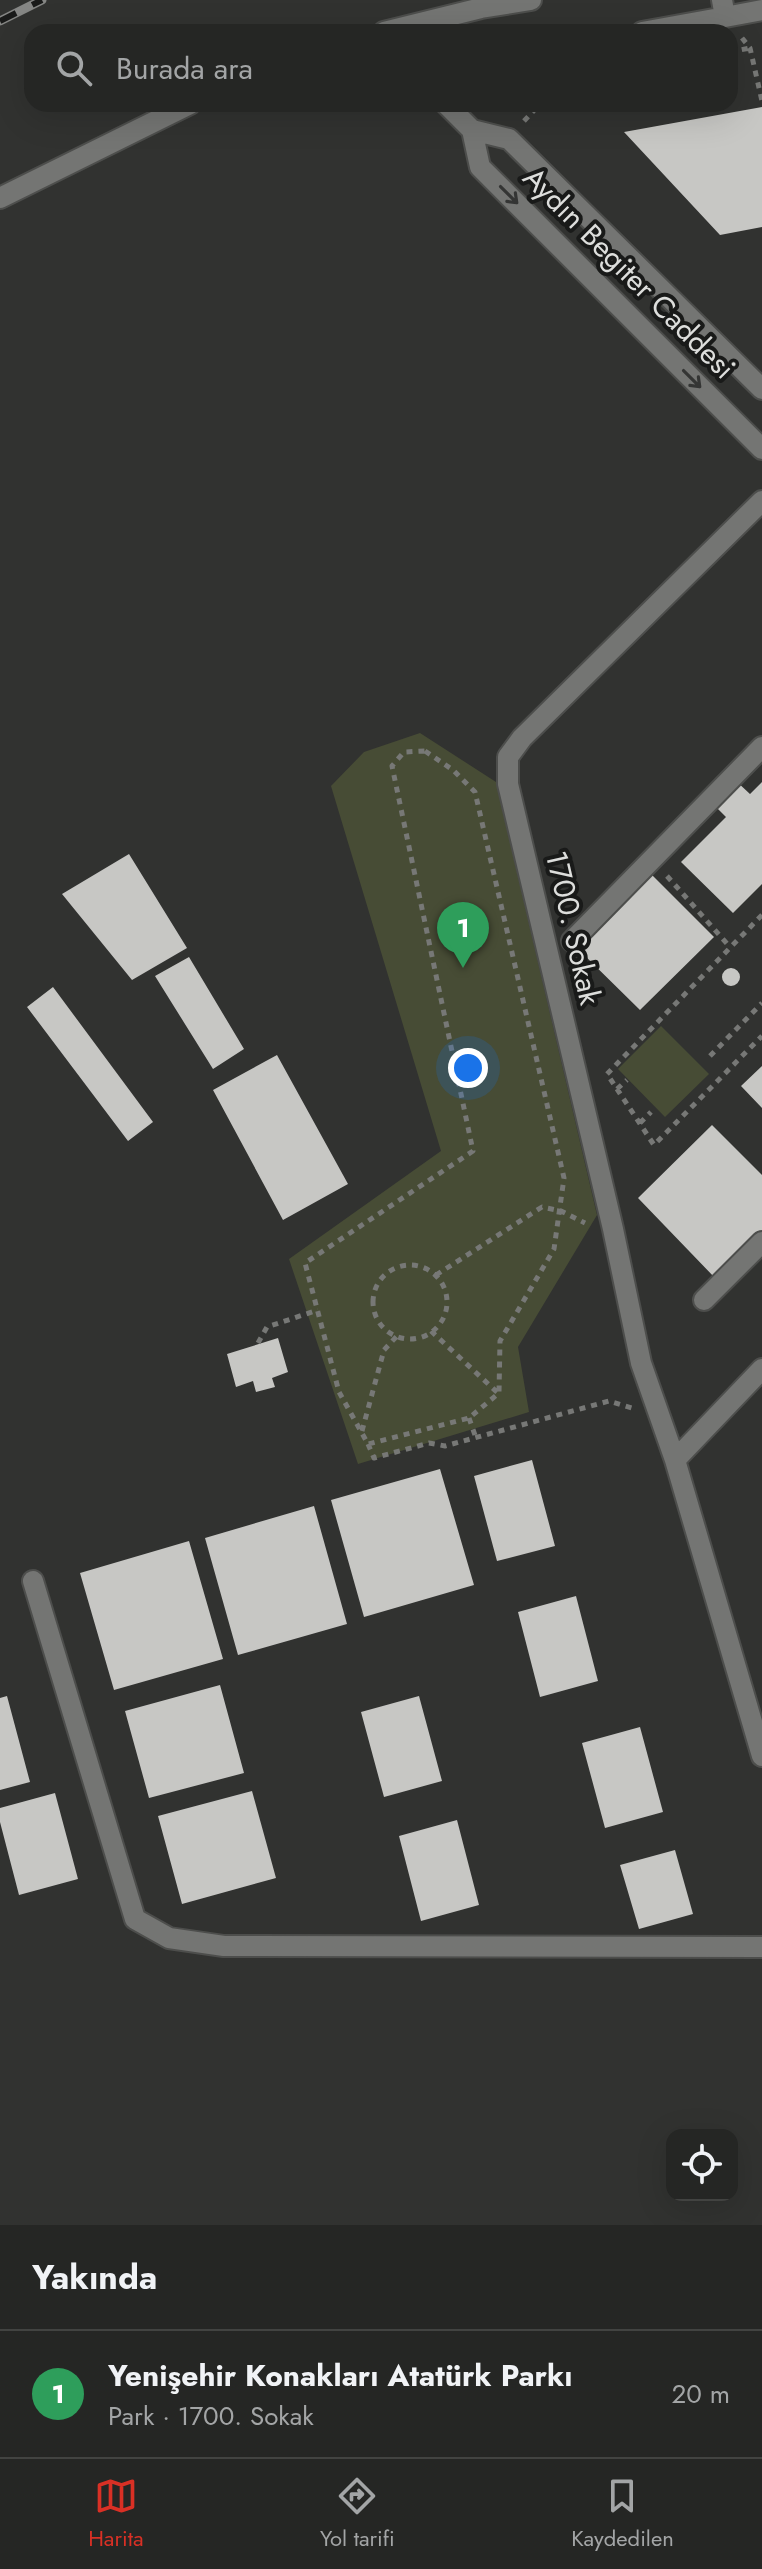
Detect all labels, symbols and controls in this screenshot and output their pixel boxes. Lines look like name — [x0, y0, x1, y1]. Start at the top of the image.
search box — [24, 24, 738, 112]
icon: search — [52, 46, 96, 90]
text: Burada ara — [116, 47, 253, 90]
street label: Aydın Begiter Caddesi — [513, 157, 745, 389]
one-way arrow — [499, 185, 518, 205]
one-way arrow — [682, 369, 701, 388]
street label: 1700. Sokak — [535, 847, 612, 1010]
pin: 1 — [437, 902, 489, 968]
your location — [448, 1048, 488, 1088]
map controls — [666, 2129, 738, 2201]
button: locate — [666, 2129, 738, 2201]
text: Yakında — [32, 2253, 157, 2302]
text: Yenişehir Konakları Atatürk Parkı — [108, 2354, 573, 2397]
text: 1 — [51, 2375, 65, 2413]
text: 20 m — [672, 2375, 730, 2413]
text: Park · 1700. Sokak — [108, 2397, 314, 2435]
tab: Harita — [88, 2474, 144, 2554]
tab: Yol tarifi — [320, 2474, 395, 2554]
tab: Kaydedilen — [571, 2474, 674, 2554]

